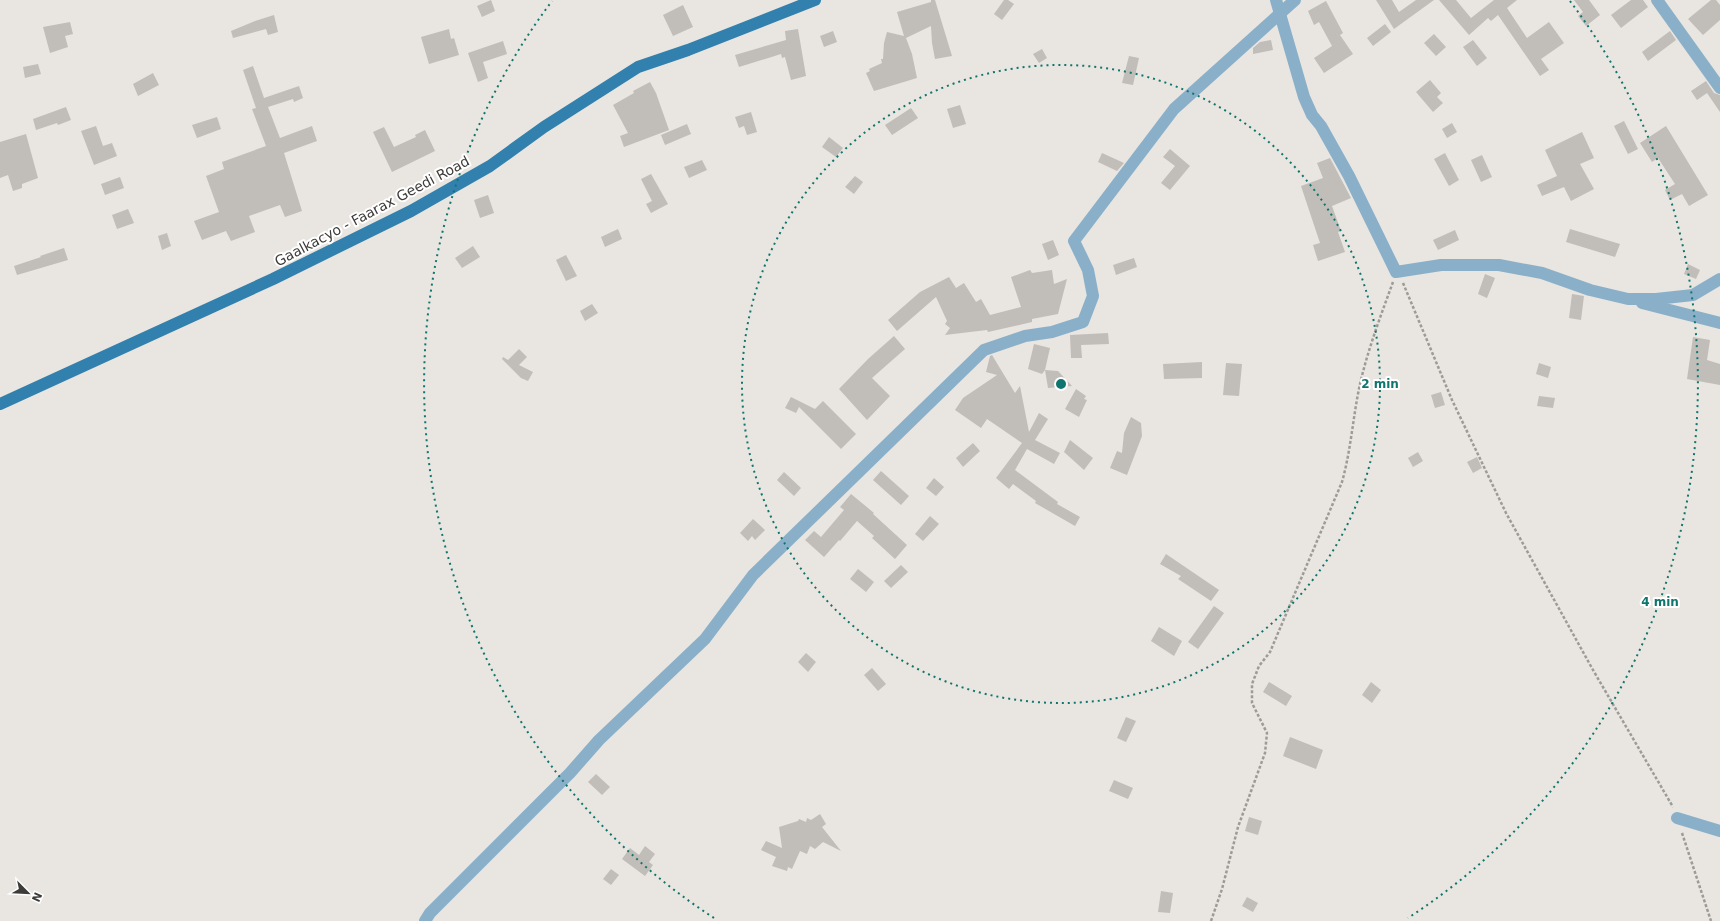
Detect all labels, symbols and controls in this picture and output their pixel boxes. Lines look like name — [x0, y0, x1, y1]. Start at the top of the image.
street label: Gaalkacyo - Faarax Geedi Road — [272, 153, 472, 269]
centre of rings — [1054, 377, 1068, 391]
text: 2 min — [1361, 377, 1399, 391]
text: 4 min — [1641, 595, 1679, 609]
north arrow — [8, 873, 48, 913]
text: N — [29, 890, 44, 904]

